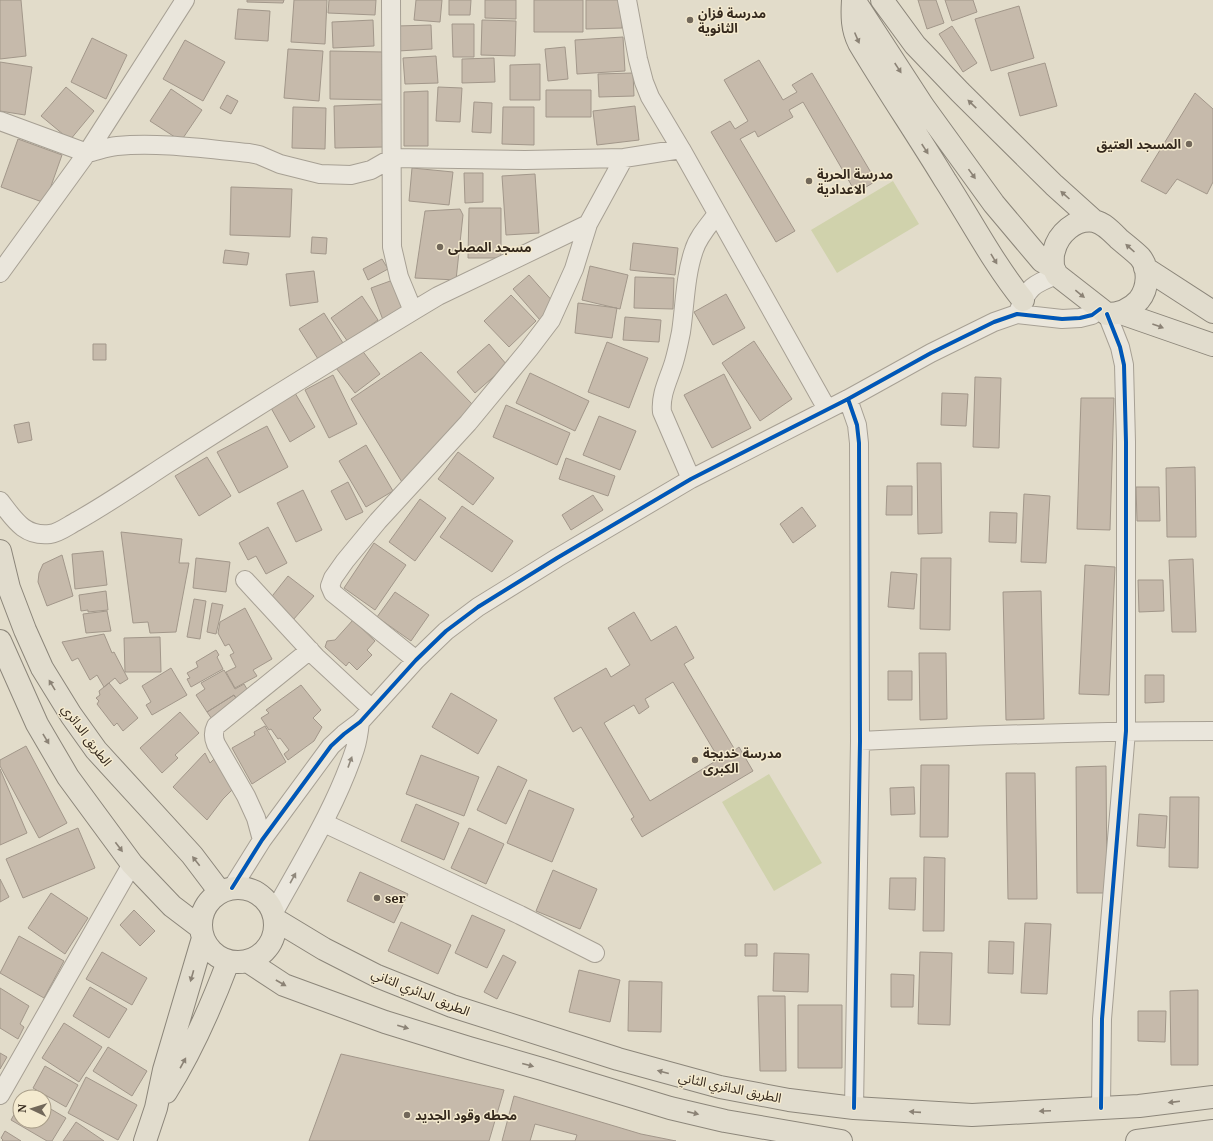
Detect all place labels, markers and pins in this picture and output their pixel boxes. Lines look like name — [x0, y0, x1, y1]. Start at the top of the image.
place label: مدرسة فزان الثانوية — [698, 4, 766, 37]
marker: مدرسة فزان الثانوية — [685, 15, 695, 25]
place label: المسجد العتيق — [1097, 135, 1181, 153]
marker: المسجد العتيق — [1184, 139, 1194, 149]
place label: مدرسة الحرية الاعدادية — [817, 165, 893, 198]
marker: مدرسة الحرية الاعدادية — [804, 176, 814, 186]
place label: مسجد المصلى — [448, 238, 532, 256]
marker: مسجد المصلى — [435, 242, 445, 252]
place label: مدرسة خديجة الكبرى — [703, 744, 782, 777]
marker: مدرسة خديجة الكبرى — [690, 755, 700, 765]
place label: ser — [385, 889, 406, 907]
marker: ser — [372, 893, 382, 903]
place label: محطه وقود الجديد — [415, 1106, 517, 1124]
marker: محطه وقود الجديد — [402, 1110, 412, 1120]

